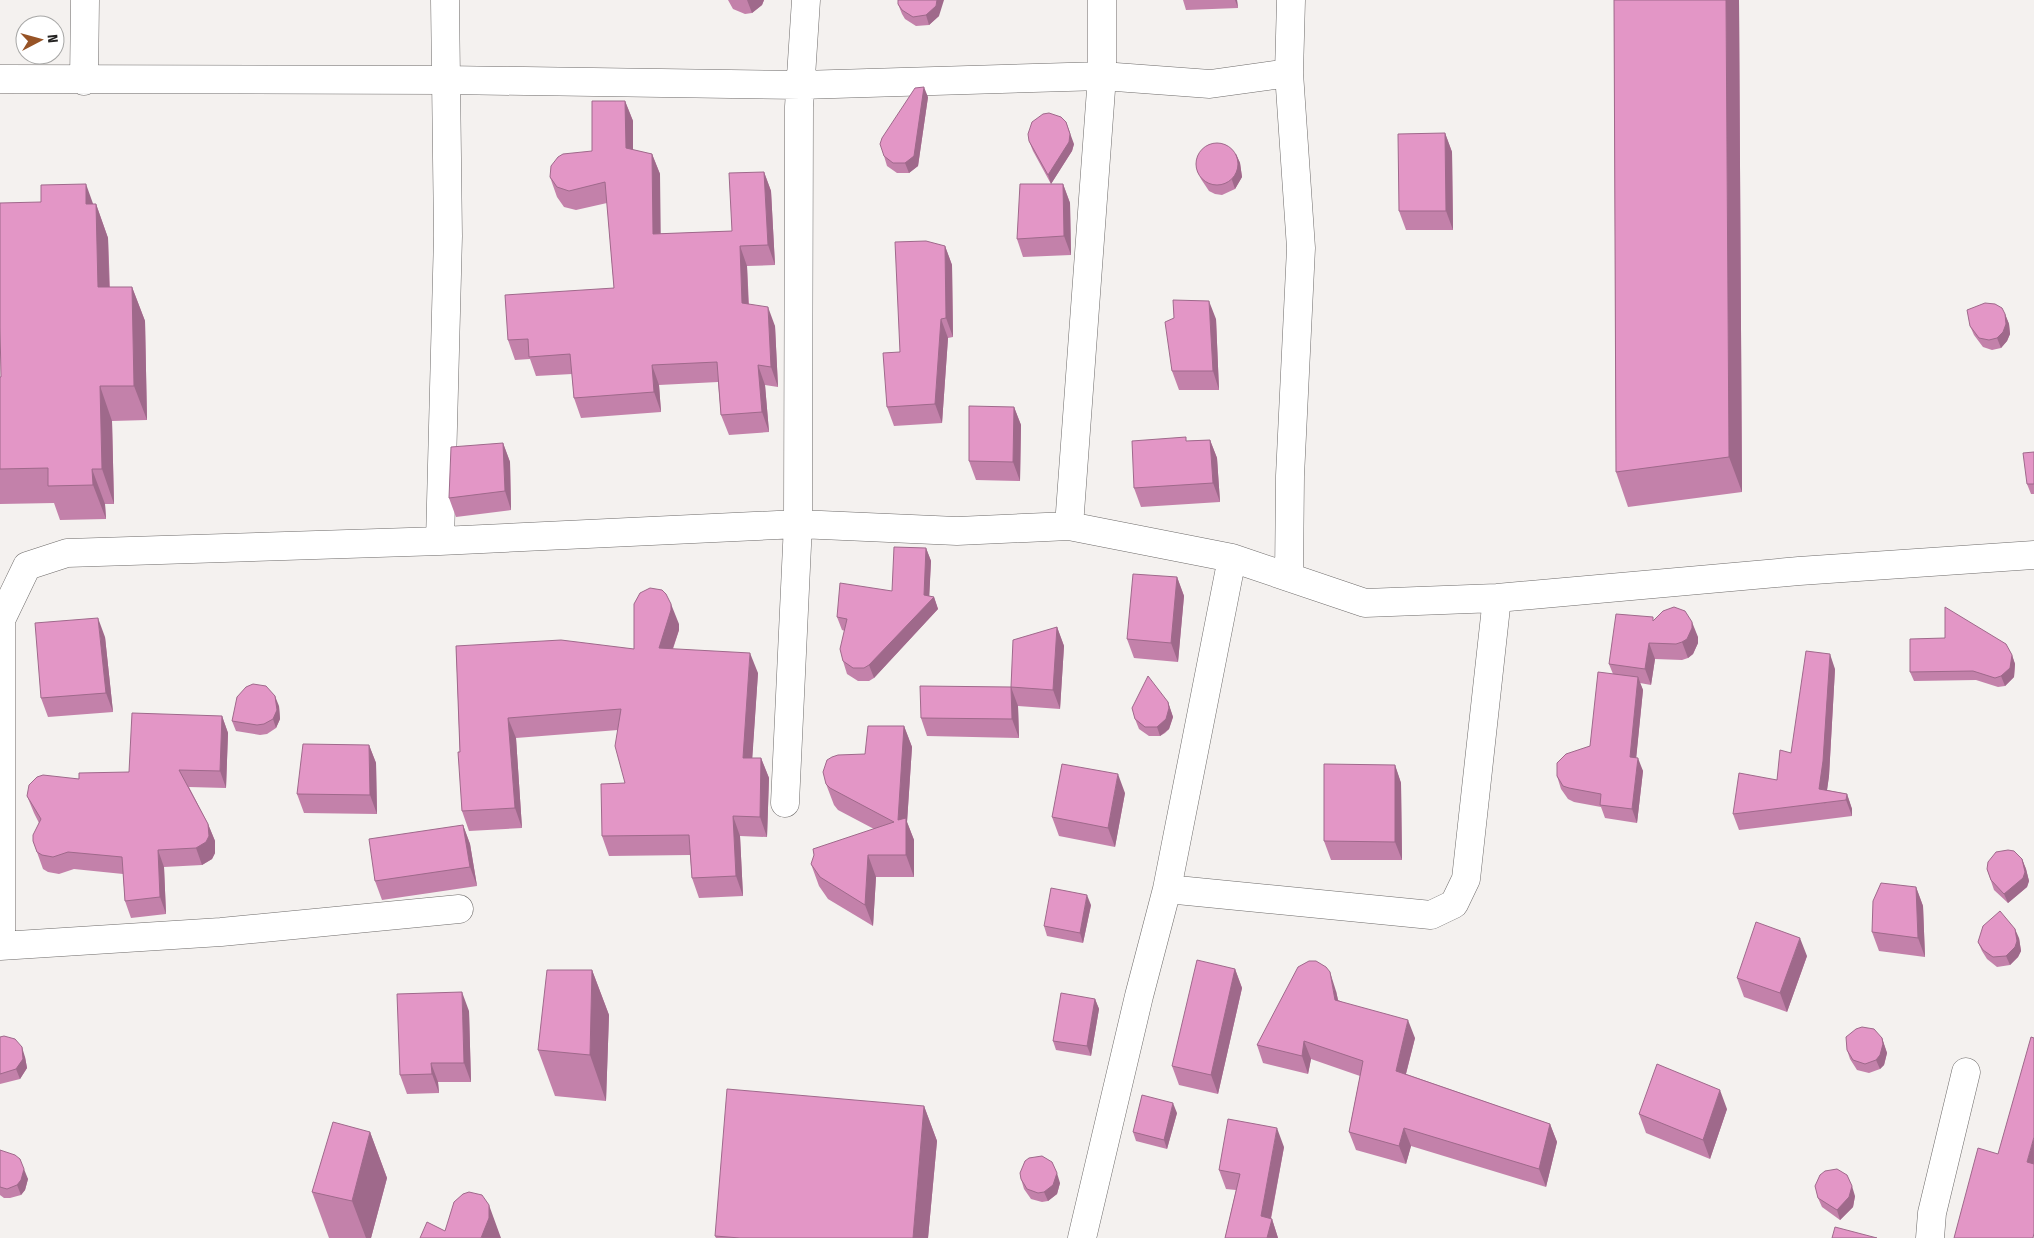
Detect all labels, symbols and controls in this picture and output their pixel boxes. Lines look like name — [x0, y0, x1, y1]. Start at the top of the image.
north arrow — [15, 15, 65, 65]
text: N — [44, 34, 61, 44]

